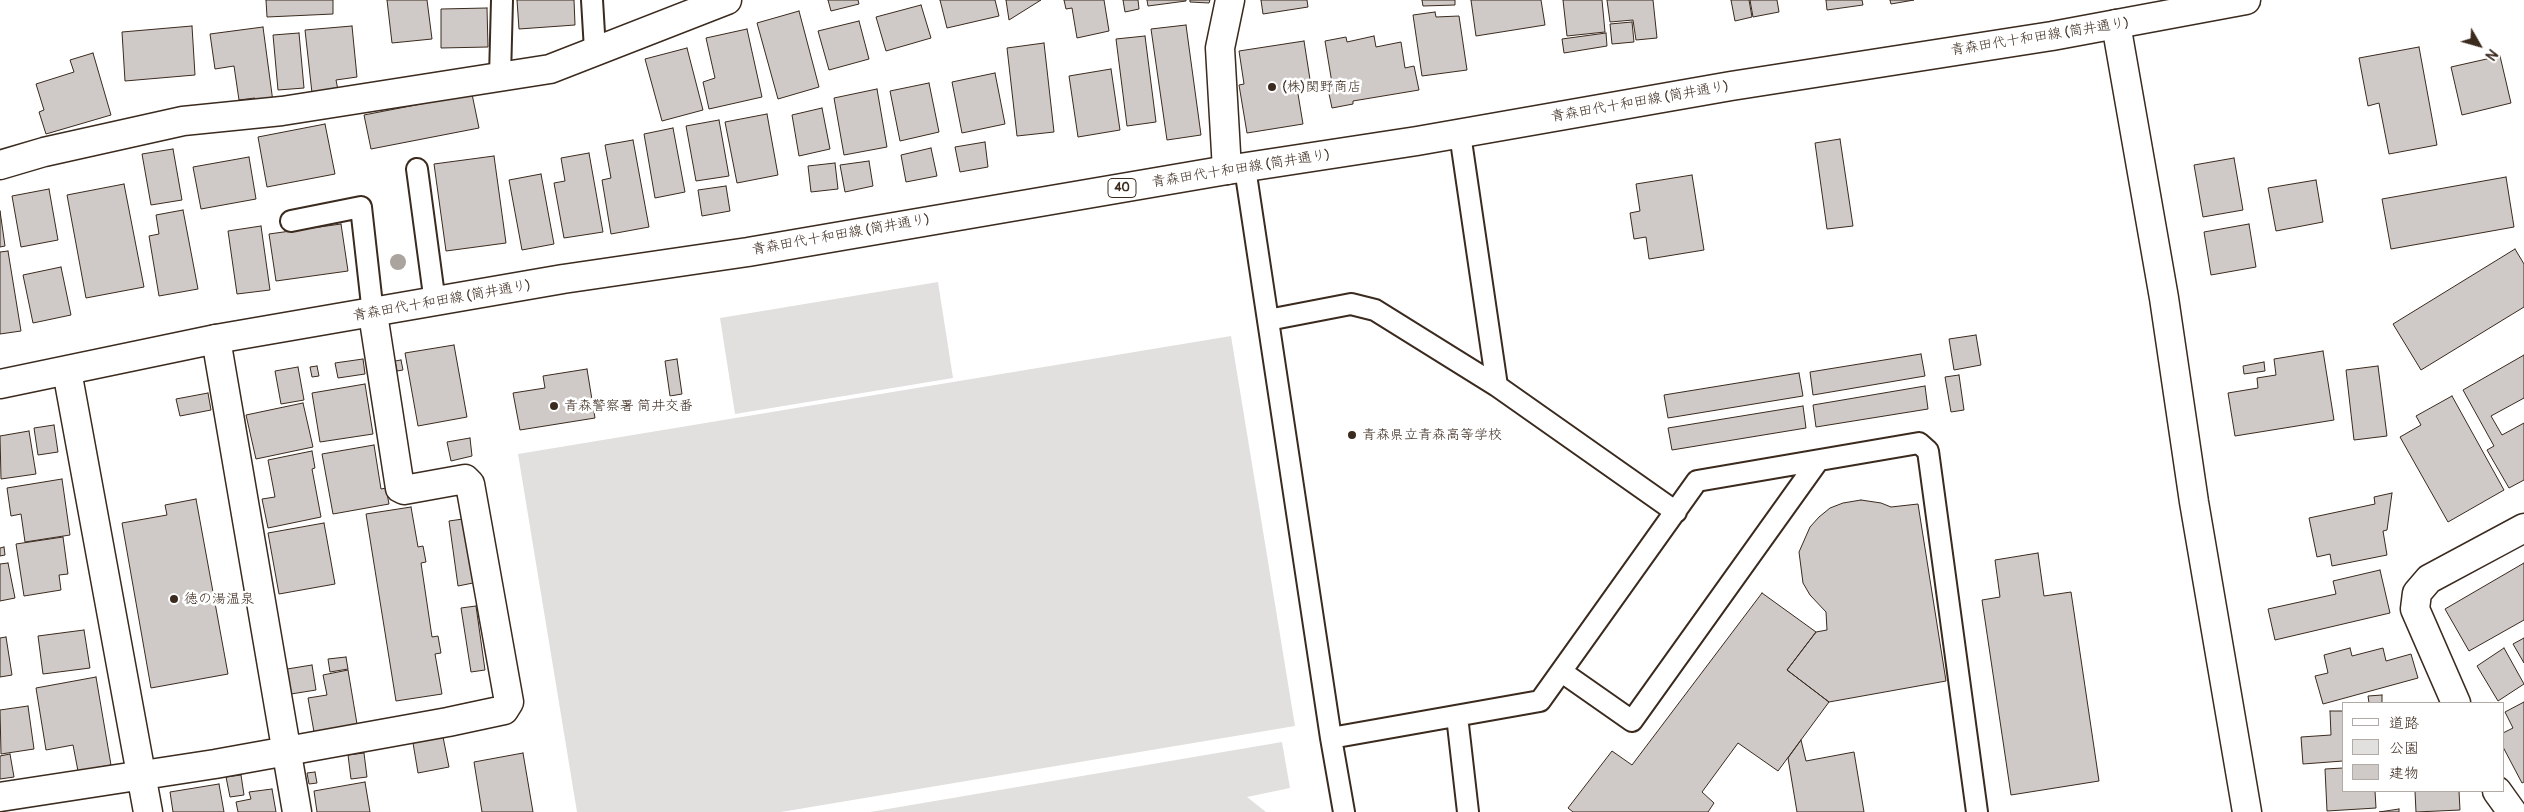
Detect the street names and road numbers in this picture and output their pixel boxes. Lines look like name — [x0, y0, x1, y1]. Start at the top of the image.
street label: 青森田代十和田線 (筒井通り) — [1950, 15, 2130, 59]
street label: 青森田代十和田線 (筒井通り) — [1550, 78, 1730, 126]
street label: 青森田代十和田線 (筒井通り) — [1151, 147, 1331, 191]
road number: 40 — [1108, 178, 1136, 198]
street label: 青森田代十和田線 (筒井通り) — [751, 211, 931, 259]
street label: 青森田代十和田線 (筒井通り) — [352, 277, 532, 325]

